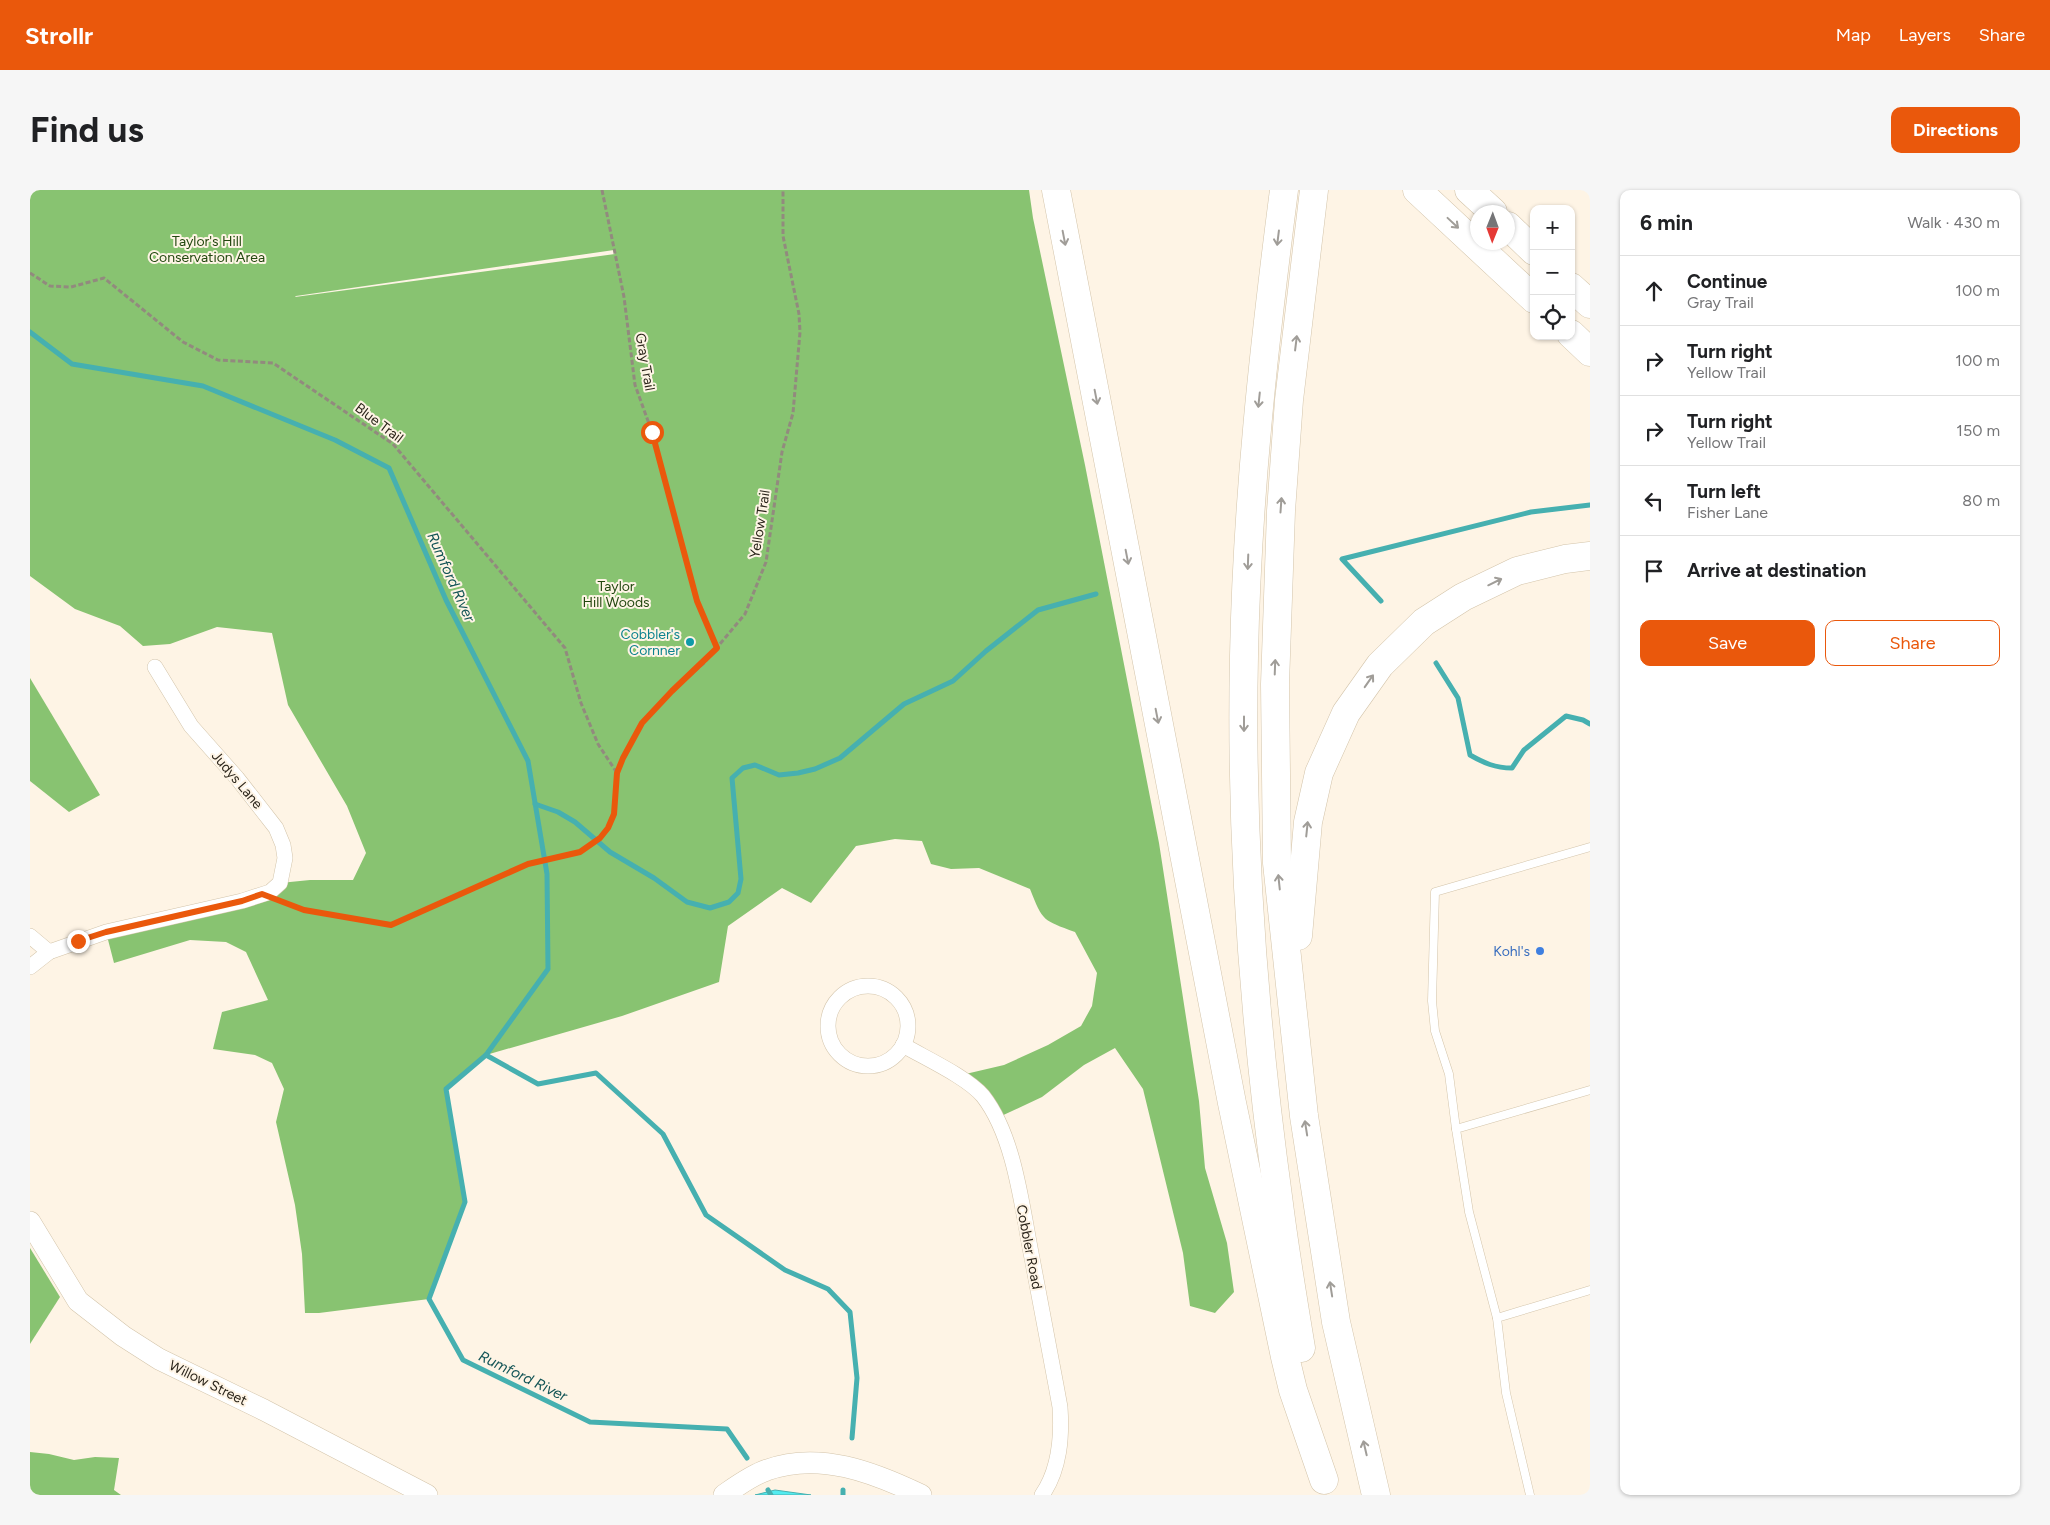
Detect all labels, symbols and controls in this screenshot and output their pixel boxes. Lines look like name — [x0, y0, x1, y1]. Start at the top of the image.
text: Strollr — [25, 21, 93, 50]
text: Map — [1836, 24, 1871, 46]
text: Layers — [1899, 24, 1951, 46]
text: Share — [1979, 24, 2025, 46]
button: Directions — [1891, 107, 2020, 153]
text: Find us — [30, 109, 144, 151]
north arrow — [1470, 205, 1515, 250]
map controls — [1530, 205, 1575, 340]
button: + — [1530, 205, 1575, 250]
text: 6 min — [1640, 210, 1693, 235]
text: Walk · 430 m — [1907, 213, 2000, 232]
one-way arrow — [1447, 217, 1459, 229]
one-way arrow — [1060, 230, 1070, 246]
one-way arrow — [1273, 230, 1283, 246]
park label: Taylor's Hill Conservation Area — [149, 233, 265, 266]
button: − — [1530, 250, 1575, 295]
text: Continue — [1687, 270, 1767, 293]
icon: ahead — [1640, 277, 1668, 305]
text: 100 m — [1955, 281, 2000, 300]
text: Gray Trail — [1687, 293, 1754, 312]
button: locate — [1530, 295, 1575, 340]
street label: Gray Trail — [632, 332, 658, 392]
one-way arrow — [1291, 335, 1301, 351]
text: Turn right — [1687, 340, 1773, 363]
icon: right — [1640, 347, 1668, 375]
text: 100 m — [1955, 351, 2000, 370]
text: Yellow Trail — [1687, 363, 1766, 382]
one-way arrow — [1092, 389, 1101, 405]
one-way arrow — [1254, 391, 1264, 407]
street label: Blue Trail — [352, 399, 406, 447]
text: Turn right — [1687, 410, 1773, 433]
icon: right — [1640, 417, 1668, 445]
route start — [641, 421, 664, 444]
text: 150 m — [1956, 421, 2000, 440]
text: Yellow Trail — [1687, 433, 1766, 452]
text: Turn left — [1687, 480, 1761, 503]
icon: left — [1640, 487, 1668, 515]
street label: Yellow Trail — [746, 489, 774, 559]
text: 80 m — [1962, 491, 2000, 510]
one-way arrow — [1277, 497, 1286, 513]
text: Fisher Lane — [1687, 503, 1768, 522]
water label: Rumford River — [423, 529, 479, 625]
one-way arrow — [1122, 548, 1132, 564]
one-way arrow — [1243, 554, 1252, 570]
icon: arrive — [1640, 557, 1668, 585]
text: Arrive at destination — [1687, 559, 1866, 582]
one-way arrow — [1487, 577, 1502, 587]
park label: Taylor Hill Woods — [582, 578, 650, 611]
button: Save — [1640, 620, 1815, 666]
button: Share — [1825, 620, 2000, 666]
place label: Cobbler's Cornner — [621, 626, 680, 659]
marker: Cobbler's Cornner — [684, 636, 696, 648]
one-way arrow — [1271, 660, 1280, 676]
one-way arrow — [1364, 674, 1374, 688]
one-way arrow — [1153, 708, 1163, 724]
one-way arrow — [1240, 716, 1249, 732]
street label: Judys Lane — [208, 748, 266, 813]
one-way arrow — [1302, 821, 1312, 837]
one-way arrow — [1274, 874, 1284, 890]
route end — [67, 930, 90, 953]
place label: Kohl's — [1493, 943, 1530, 960]
marker: Kohl's — [1534, 945, 1546, 957]
one-way arrow — [1300, 1121, 1310, 1137]
street label: Cobbler Road — [1012, 1203, 1046, 1291]
one-way arrow — [1325, 1281, 1335, 1297]
water label: Rumford River — [476, 1347, 571, 1406]
street label: Willow Street — [166, 1357, 250, 1409]
one-way arrow — [1360, 1440, 1369, 1456]

